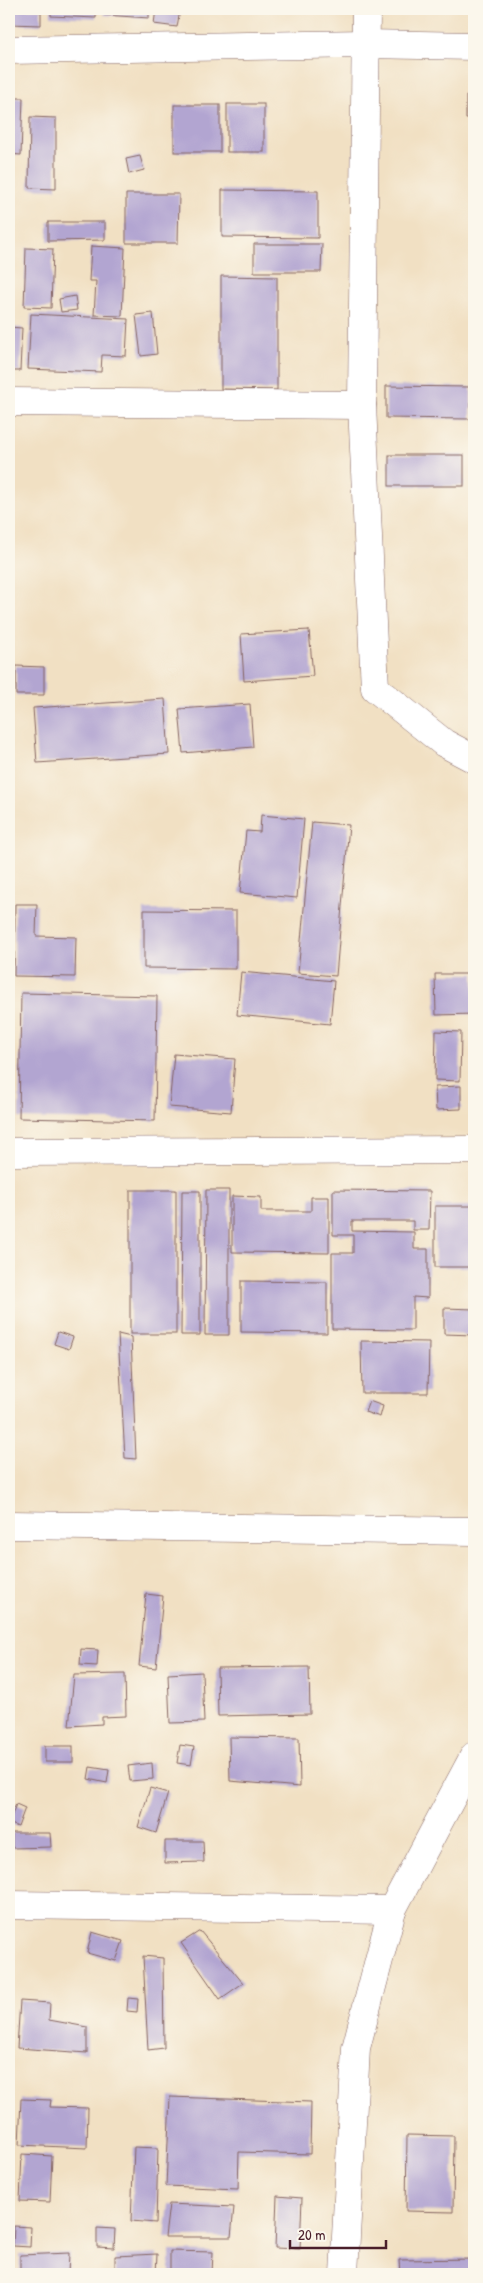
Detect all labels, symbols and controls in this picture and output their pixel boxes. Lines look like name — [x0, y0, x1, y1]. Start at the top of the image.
scale bar — [290, 2218, 387, 2250]
text: 20 m — [298, 2224, 325, 2245]

